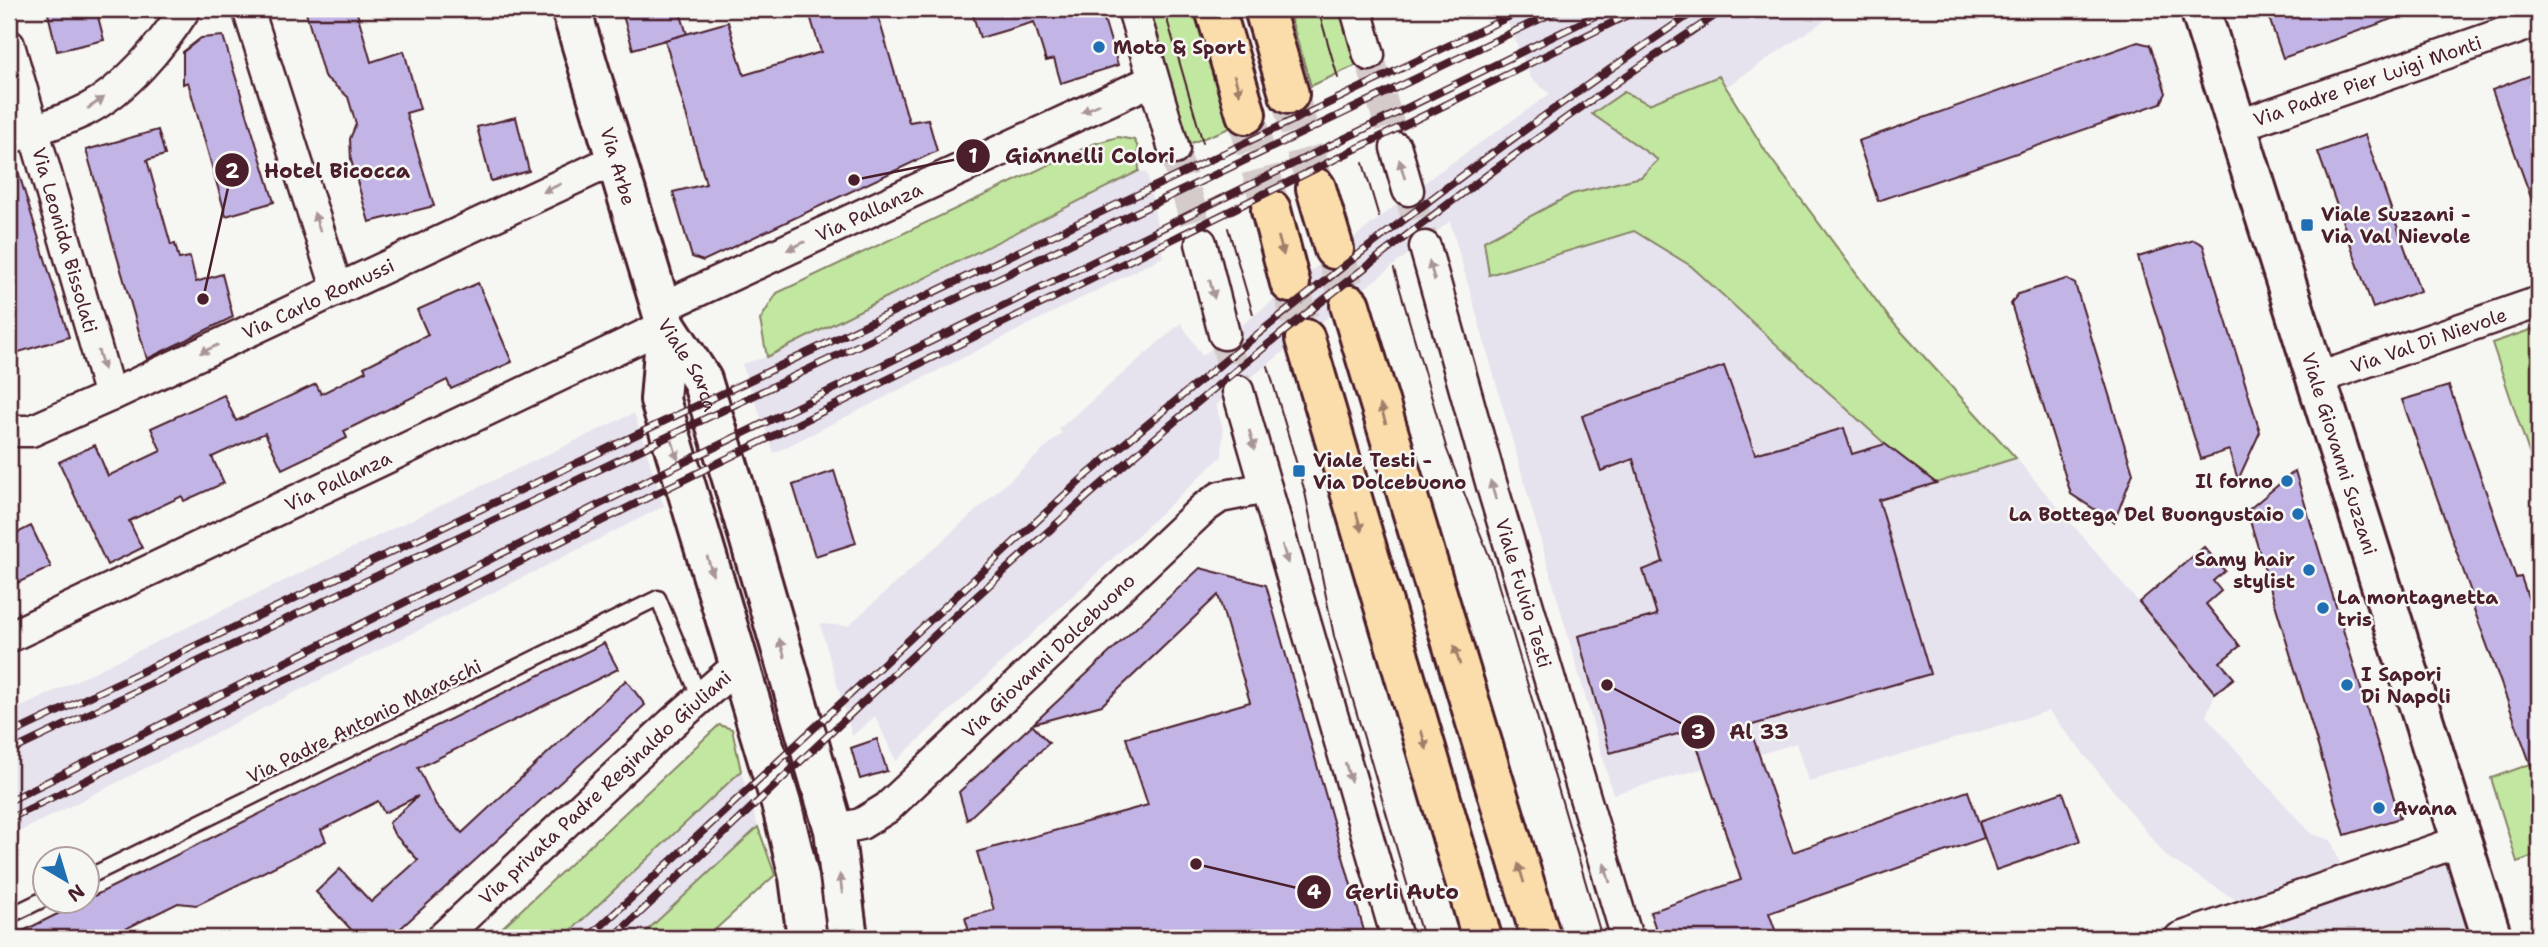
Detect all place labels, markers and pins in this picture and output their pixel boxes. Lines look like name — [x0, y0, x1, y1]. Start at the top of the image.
place label: Moto & Sport — [1113, 35, 1246, 60]
marker: Moto & Sport — [1091, 39, 1107, 55]
callout: Giannelli Colori — [956, 135, 1189, 177]
callout: Hotel Bicocca — [215, 149, 424, 191]
place label: Viale Suzzani - Via Val Nievole — [2321, 202, 2471, 249]
marker: Viale Suzzani - Via Val Nievole — [2299, 217, 2315, 233]
place label: Viale Testi - Via Dolcebuono — [1313, 448, 1466, 495]
marker: Viale Testi - Via Dolcebuono — [1291, 463, 1307, 479]
place label: Il forno — [2195, 469, 2273, 494]
marker: Il forno — [2279, 473, 2295, 489]
place label: La Bottega Del Buongustaio — [2009, 502, 2284, 527]
marker: La Bottega Del Buongustaio — [2290, 506, 2306, 522]
place label: Samy hair stylist — [2194, 547, 2295, 594]
marker: Samy hair stylist — [2301, 562, 2317, 578]
place label: La montagnetta tris — [2337, 585, 2498, 632]
marker: La montagnetta tris — [2315, 600, 2331, 616]
place label: I Sapori Di Napoli — [2361, 662, 2451, 709]
marker: I Sapori Di Napoli — [2339, 677, 2355, 693]
callout: Al 33 — [1680, 711, 1803, 753]
place label: Avana — [2393, 796, 2457, 821]
marker: Avana — [2371, 800, 2387, 816]
callout: Gerli Auto — [1296, 871, 1473, 913]

